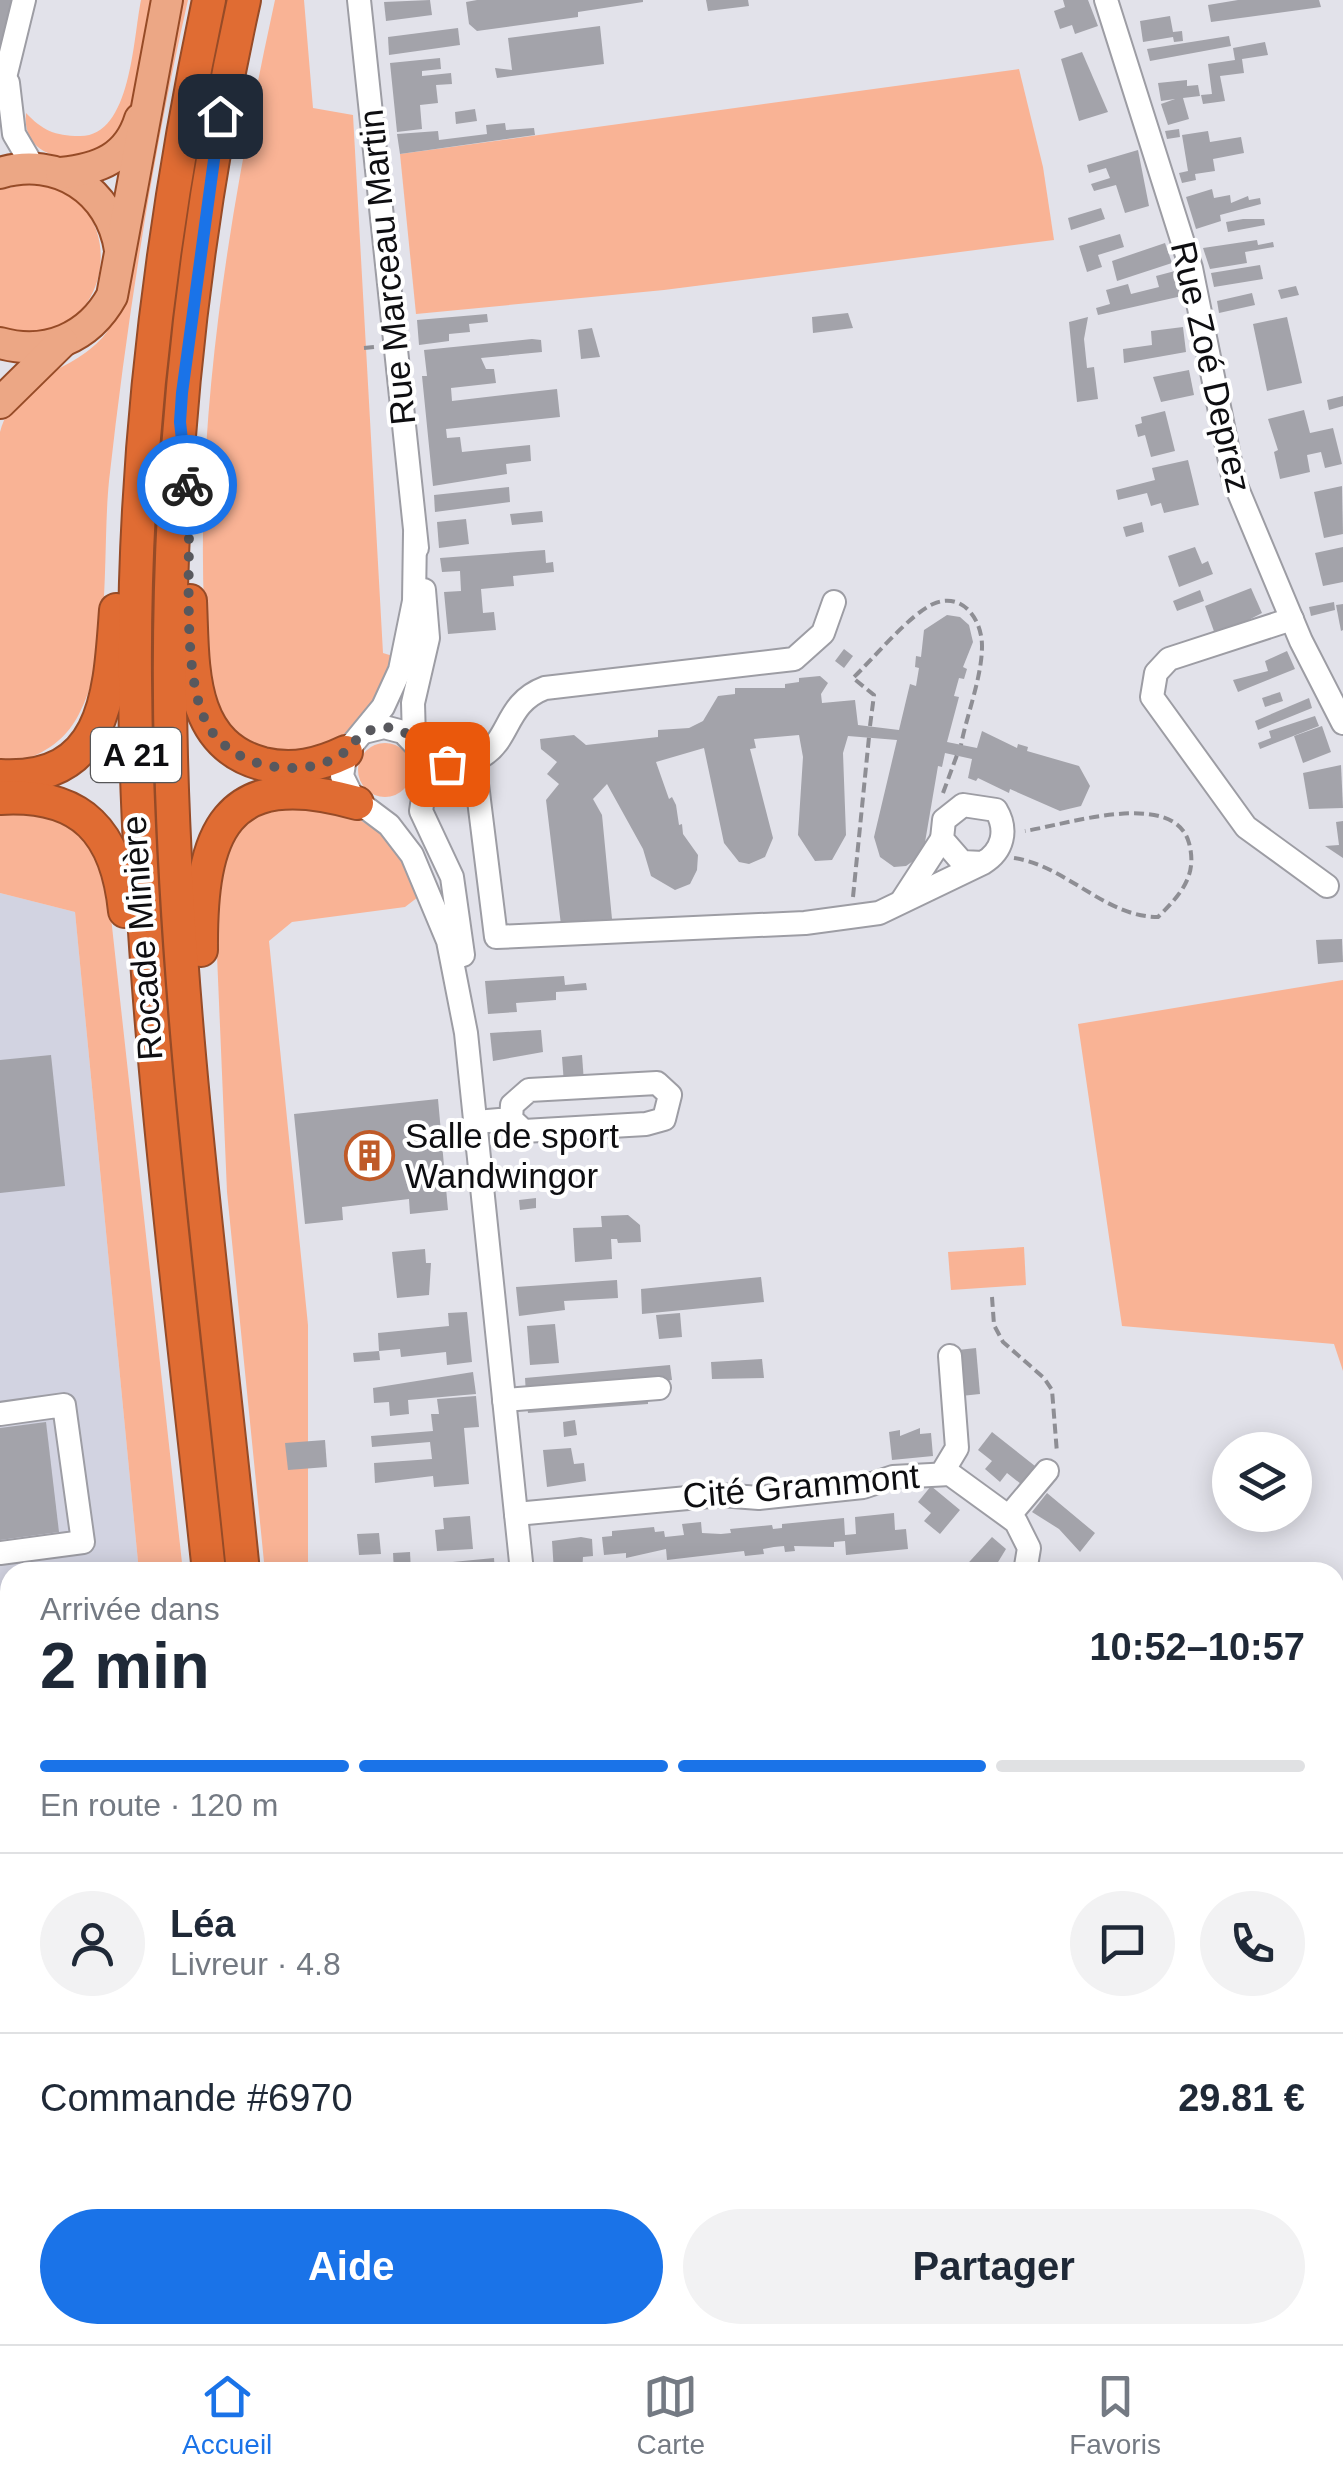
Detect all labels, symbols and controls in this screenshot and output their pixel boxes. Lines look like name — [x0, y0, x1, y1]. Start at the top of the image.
pin — [178, 74, 263, 159]
icon: home — [193, 89, 248, 144]
street label: Rue Marceau Martin — [351, 107, 422, 427]
street label: Rue Zoé Deprez — [1164, 237, 1259, 496]
courier — [137, 435, 237, 535]
icon: bike — [160, 458, 215, 513]
pin — [405, 722, 490, 807]
road number: A 21 — [91, 728, 181, 782]
icon: bag — [420, 737, 475, 792]
street label: Rocade Minière — [113, 814, 170, 1062]
place label: Salle de sport Wandwingor — [405, 1116, 619, 1195]
building icon: Salle de sport Wandwingor — [344, 1130, 396, 1182]
map controls — [1212, 1432, 1312, 1532]
button: layers — [1212, 1432, 1312, 1532]
street label: Cité Grammont — [681, 1456, 921, 1515]
text: Arrivée dans — [40, 1591, 220, 1627]
text: 10:52–10:57 — [1089, 1626, 1305, 1668]
text: 2 min — [40, 1629, 210, 1702]
text: En route · 120 m — [40, 1787, 278, 1823]
button: person — [40, 1891, 145, 1996]
button: chat — [1070, 1891, 1175, 1996]
button: phone — [1200, 1891, 1305, 1996]
text: Léa — [170, 1903, 235, 1945]
text: Livreur · 4.8 — [170, 1946, 341, 1982]
text: Commande #6970 — [40, 2077, 353, 2119]
text: 29.81 € — [1178, 2077, 1305, 2119]
button: Aide — [40, 2209, 663, 2324]
button: Partager — [683, 2209, 1305, 2324]
tab: Accueil — [182, 2369, 272, 2461]
tab: Carte — [637, 2369, 705, 2461]
tab: Favoris — [1069, 2369, 1161, 2461]

